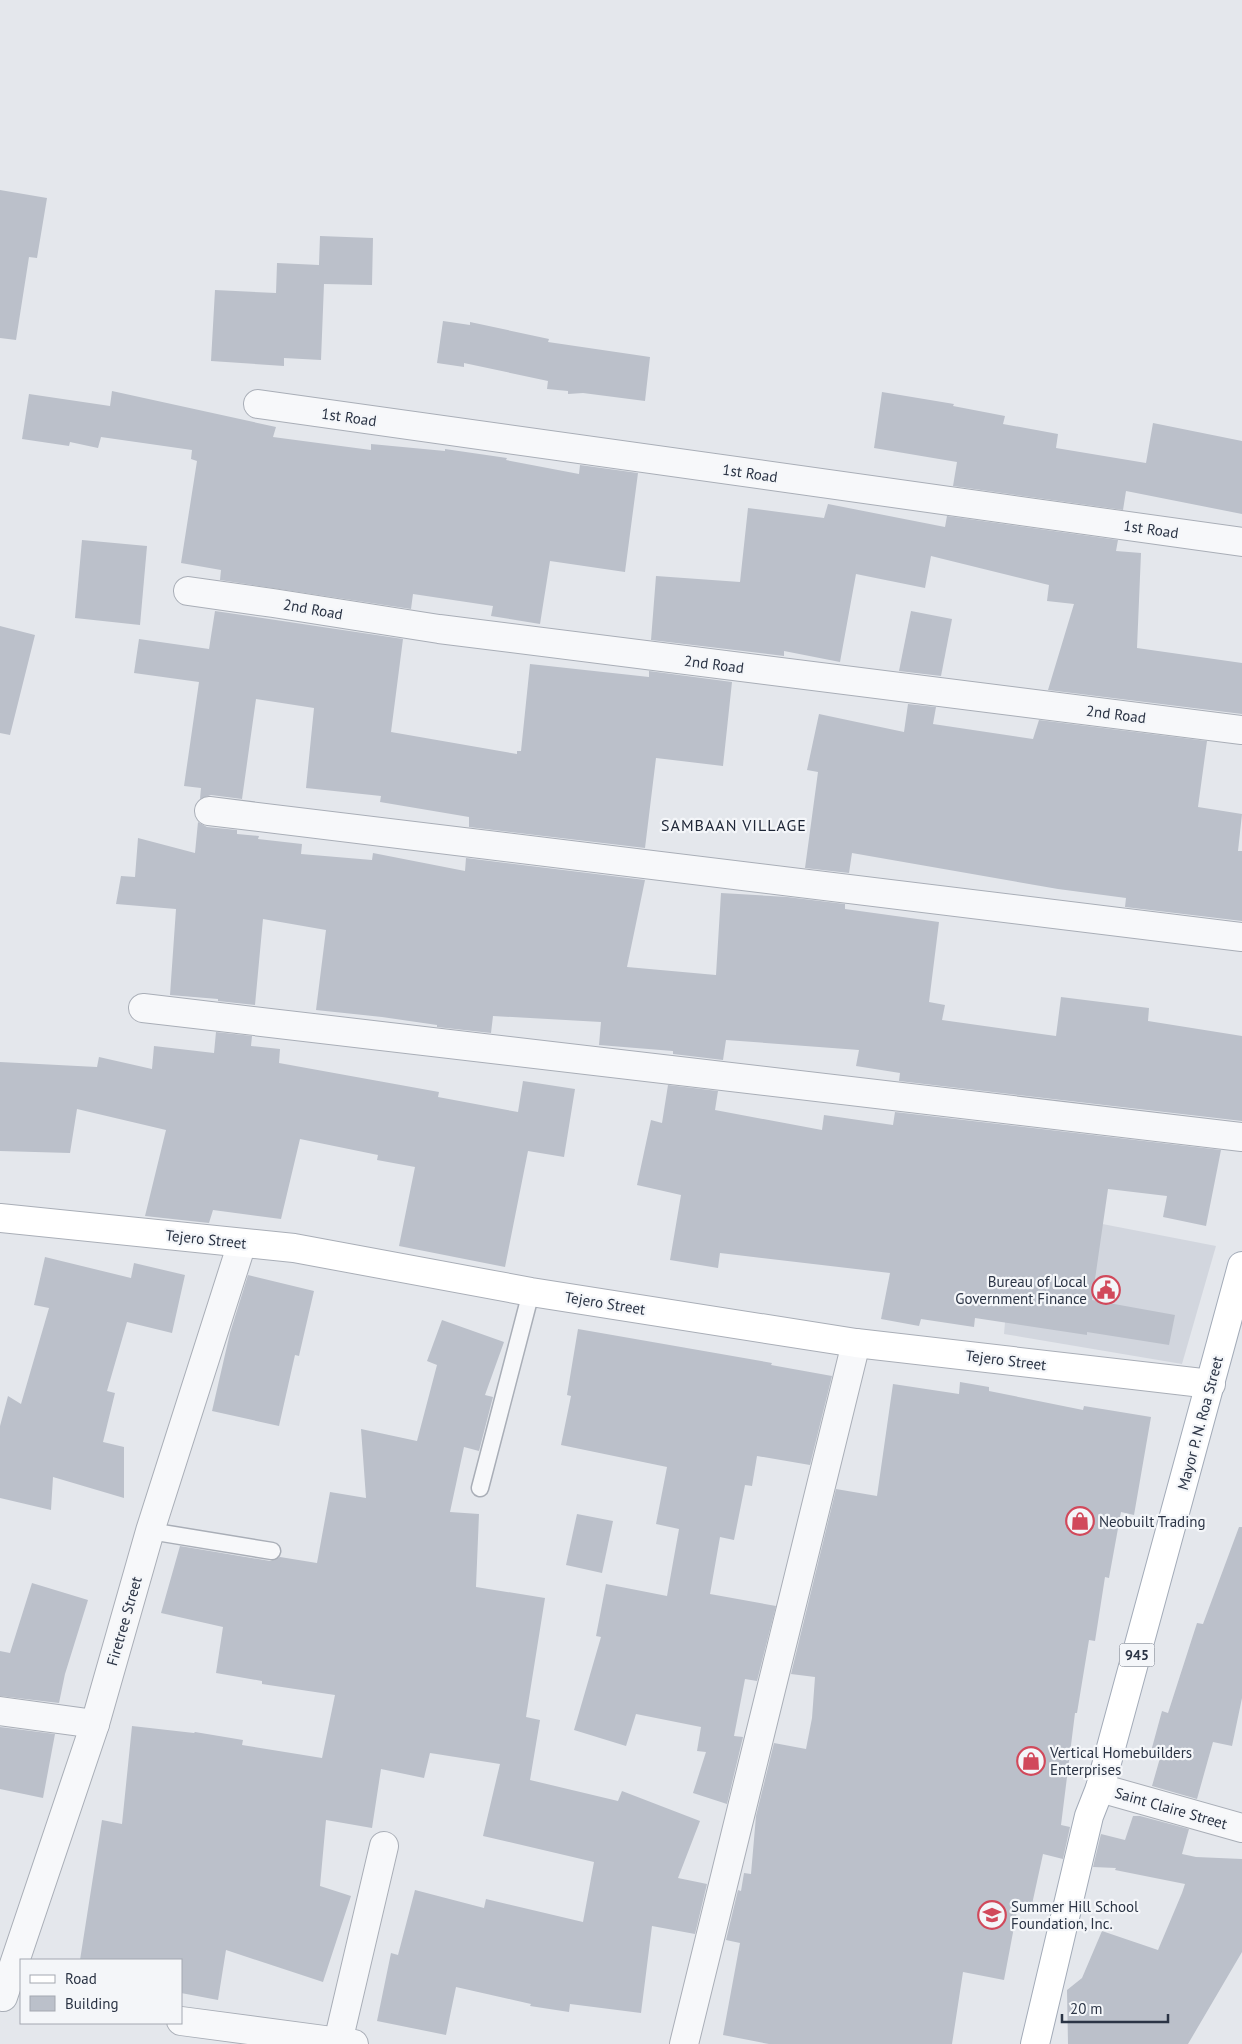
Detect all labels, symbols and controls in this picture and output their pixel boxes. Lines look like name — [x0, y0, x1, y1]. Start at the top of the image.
street label: 1st Road — [320, 404, 378, 430]
street label: 1st Road — [721, 460, 779, 486]
street label: 1st Road — [1122, 516, 1180, 542]
street label: 2nd Road — [282, 594, 344, 624]
street label: 2nd Road — [683, 651, 745, 677]
street label: 2nd Road — [1085, 701, 1147, 727]
district label: SAMBAAN VILLAGE — [661, 815, 807, 835]
street label: Tejero Street — [165, 1225, 247, 1253]
place label: Bureau of Local Government Finance — [955, 1272, 1088, 1308]
public building icon: Bureau of Local Government Finance — [1091, 1275, 1121, 1305]
street label: Tejero Street — [563, 1287, 647, 1319]
street label: Tejero Street — [965, 1346, 1047, 1374]
street label: Mayor P. N. Roa Street — [1173, 1354, 1227, 1492]
shop icon: Neobuilt Trading — [1065, 1506, 1095, 1536]
place label: Neobuilt Trading — [1099, 1512, 1205, 1531]
street label: Firetree Street — [102, 1574, 146, 1668]
road number: 945 — [1120, 1644, 1154, 1666]
place label: Vertical Homebuilders Enterprises — [1049, 1743, 1192, 1779]
shop icon: Vertical Homebuilders Enterprises — [1016, 1746, 1046, 1776]
street label: Saint Claire Street — [1113, 1783, 1229, 1833]
place label: Summer Hill School Foundation, Inc. — [1011, 1897, 1139, 1933]
school or university icon: Summer Hill School Foundation, Inc. — [977, 1900, 1007, 1930]
legend — [20, 1959, 182, 2024]
text: Road — [65, 1969, 97, 1988]
scale bar — [1062, 1992, 1168, 2024]
text: Building — [65, 1994, 119, 2013]
text: 20 m — [1070, 1999, 1103, 2018]

